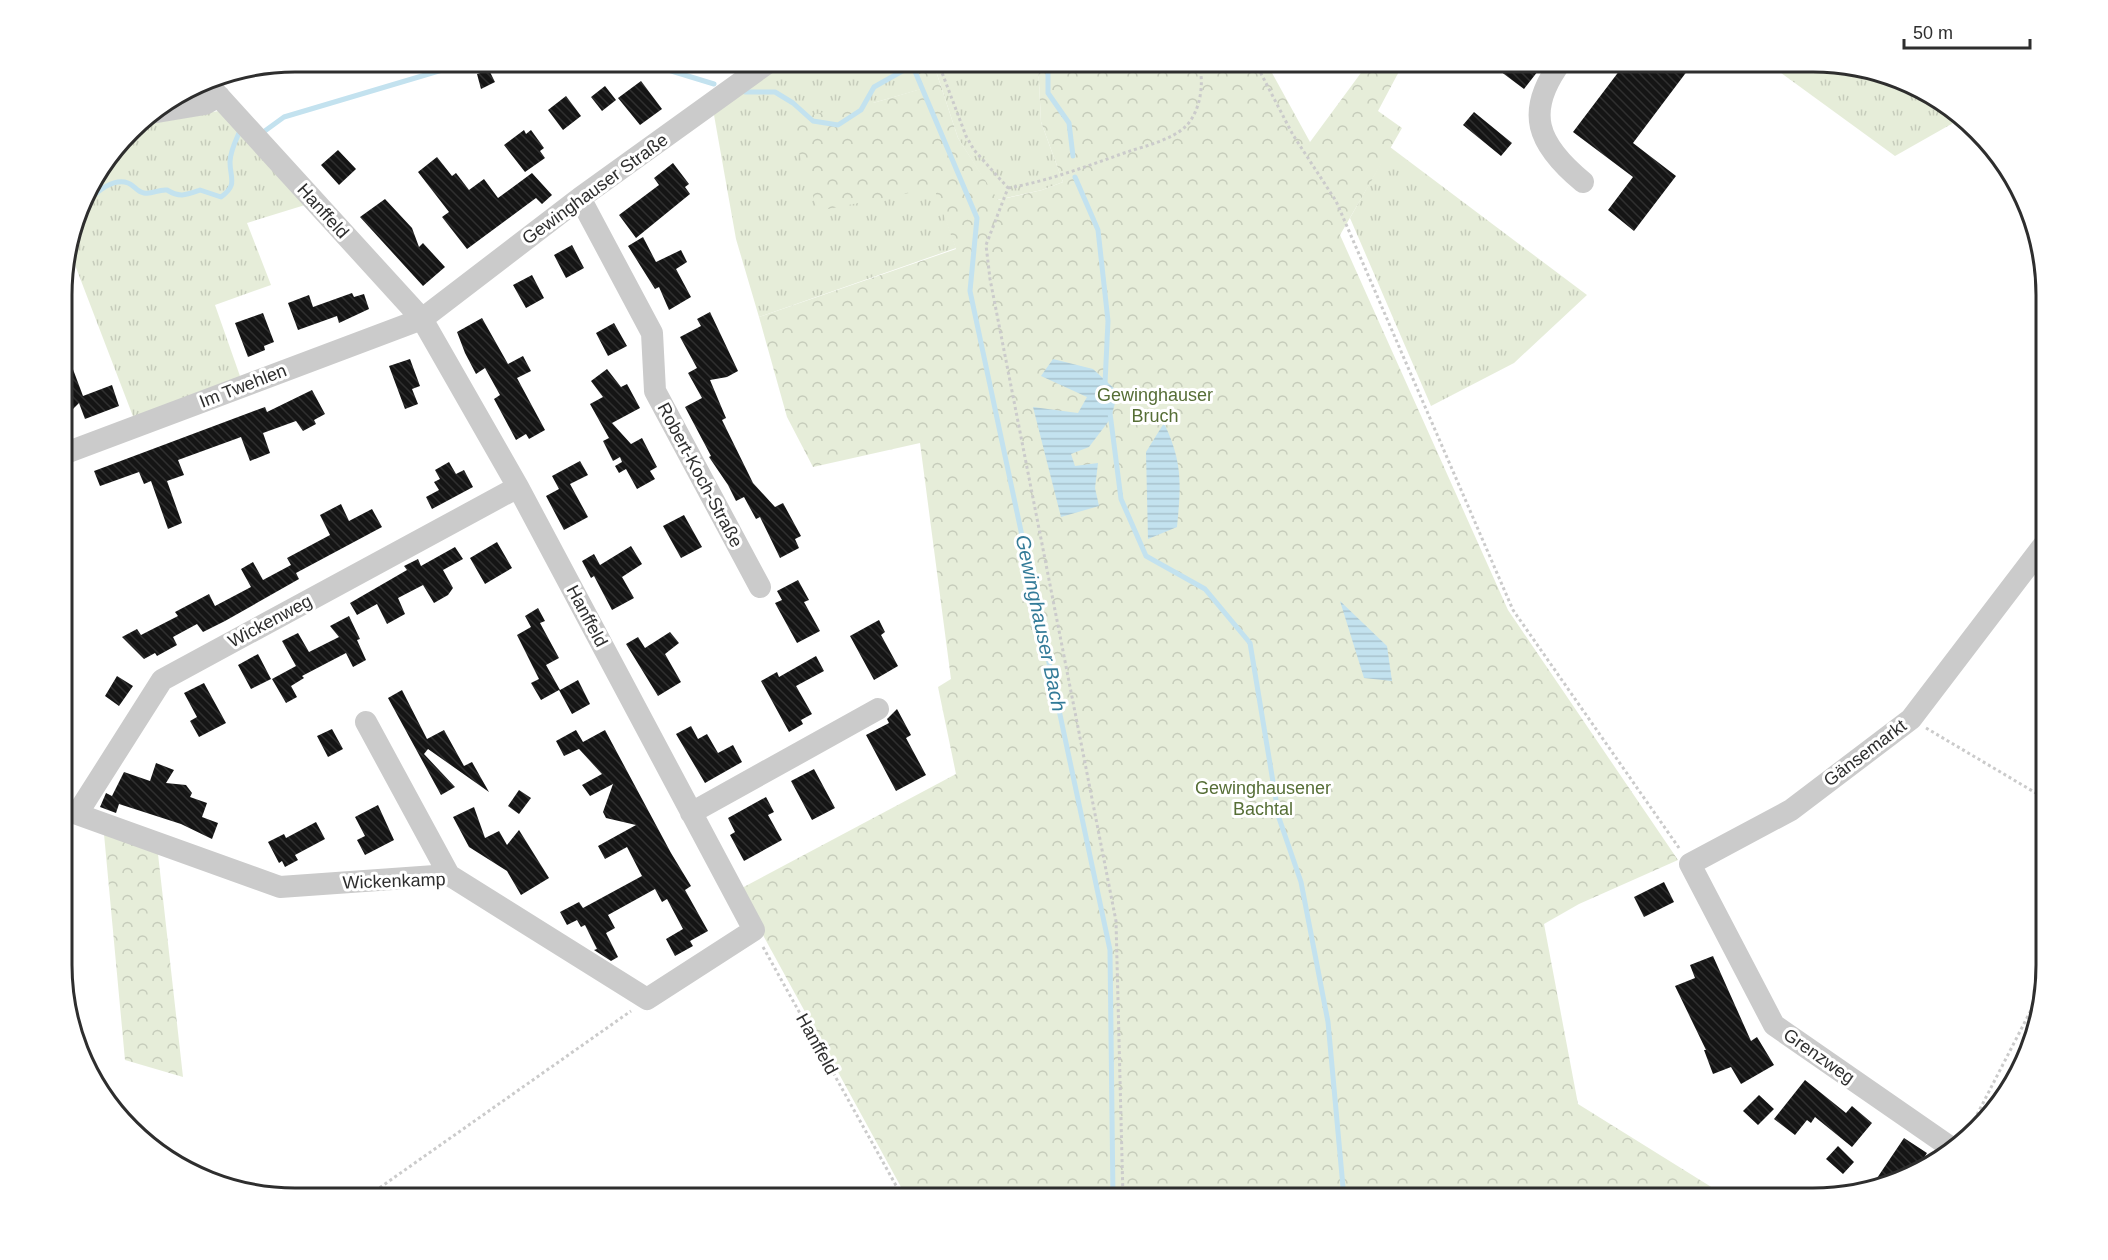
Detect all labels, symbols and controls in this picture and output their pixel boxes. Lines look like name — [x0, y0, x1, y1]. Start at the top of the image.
scale bar — [1904, 12, 2030, 50]
text: 50 m — [1913, 23, 1953, 43]
street label: Gewinghauser Straße — [518, 129, 672, 249]
street label: Hanffeld — [293, 180, 353, 242]
street label: Im Twehlen — [197, 360, 289, 412]
park label: Gewinghauser Bruch — [1097, 385, 1213, 426]
street label: Robert-Koch-Straße — [653, 399, 747, 551]
water label: Gewinghauser Bach — [1012, 533, 1070, 713]
street label: Hanffeld — [563, 582, 611, 650]
street label: Wickenweg — [225, 591, 315, 651]
street label: Gänsemarkt — [1820, 716, 1910, 790]
park label: Gewinghausener Bachtal — [1195, 778, 1331, 819]
street label: Wickenkamp — [342, 869, 446, 893]
street label: Hanffeld — [792, 1010, 842, 1078]
street label: Grenzweg — [1780, 1024, 1858, 1088]

